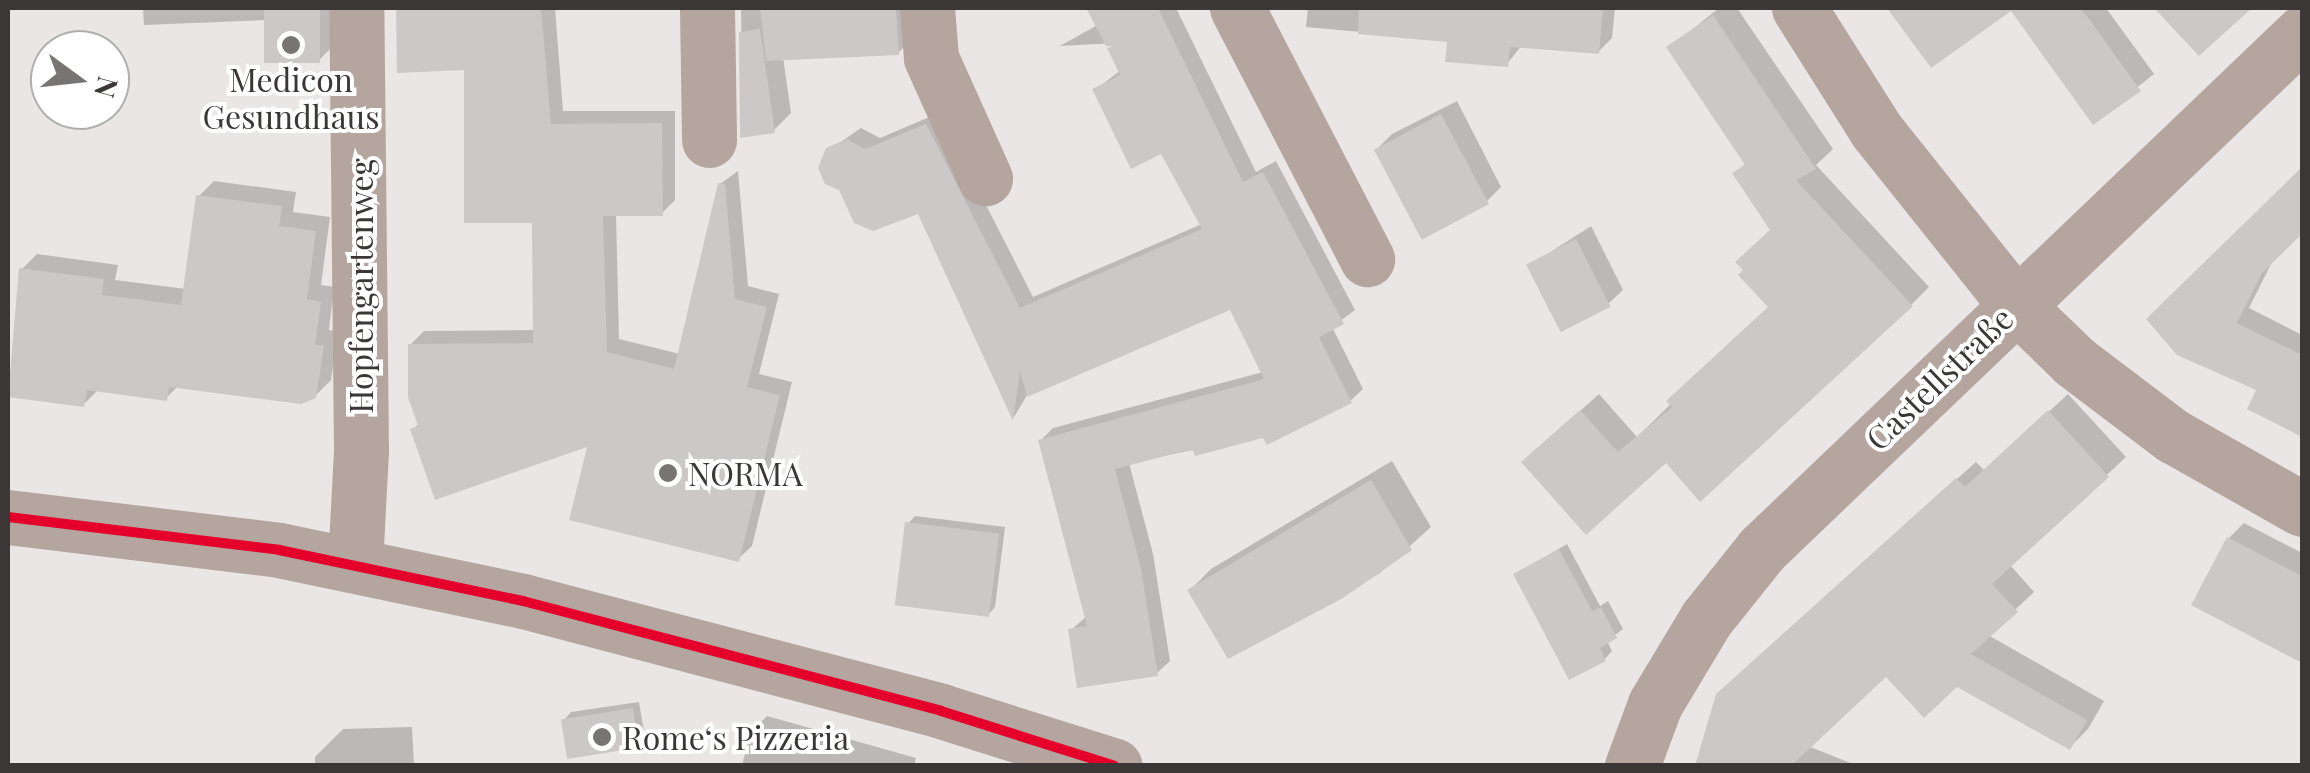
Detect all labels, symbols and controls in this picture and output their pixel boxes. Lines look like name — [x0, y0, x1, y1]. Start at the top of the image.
north arrow — [30, 30, 130, 130]
marker: Medicon Gesundhaus — [280, 34, 302, 56]
place label: Medicon Gesundhaus — [203, 61, 379, 136]
text: N — [87, 73, 128, 102]
street label: Hopfengartenweg — [341, 158, 379, 414]
street label: Castellstraße — [1858, 299, 2020, 457]
place label: NORMA — [688, 454, 803, 492]
marker: NORMA — [657, 462, 679, 484]
place label: Rome‘s Pizzeria — [622, 718, 849, 756]
marker: Rome‘s Pizzeria — [591, 726, 613, 748]

